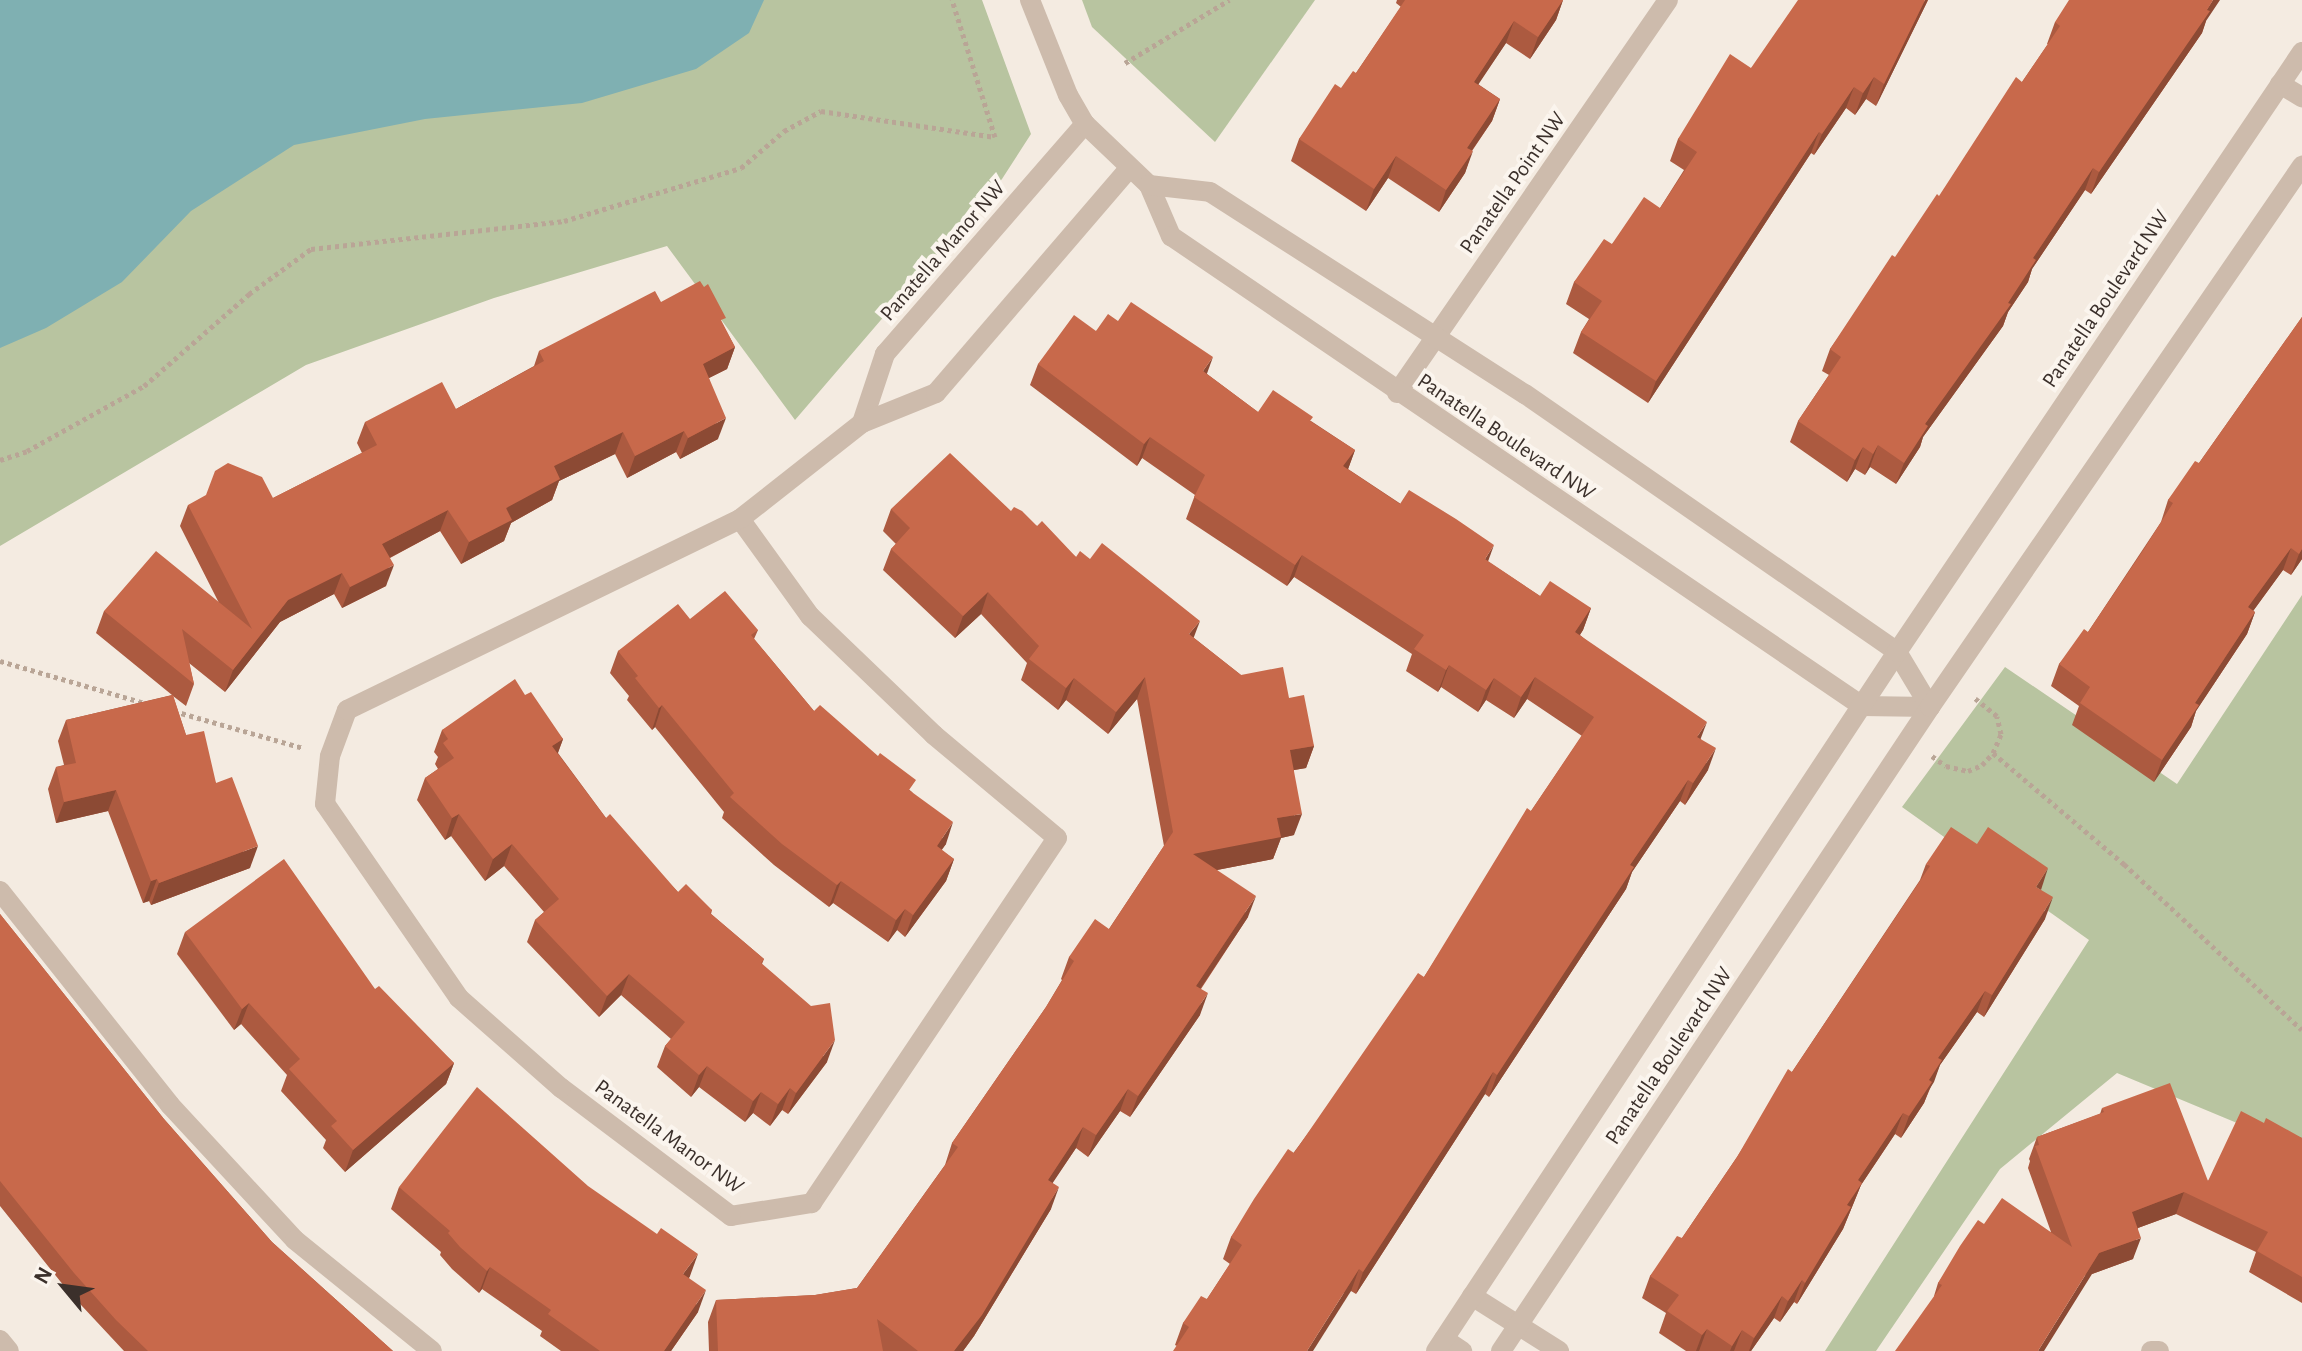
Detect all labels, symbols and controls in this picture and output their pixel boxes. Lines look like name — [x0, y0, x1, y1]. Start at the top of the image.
street label: Panatella Point NW — [1454, 107, 1572, 259]
street label: Panatella Manor NW — [875, 175, 1011, 327]
street label: Panatella Boulevard NW — [2037, 205, 2175, 393]
street label: Panatella Boulevard NW — [1412, 368, 1600, 506]
street label: Panatella Boulevard NW — [1600, 962, 1738, 1150]
street label: Panatella Manor NW — [589, 1074, 749, 1200]
north arrow — [24, 1247, 104, 1327]
text: N — [30, 1263, 56, 1287]

